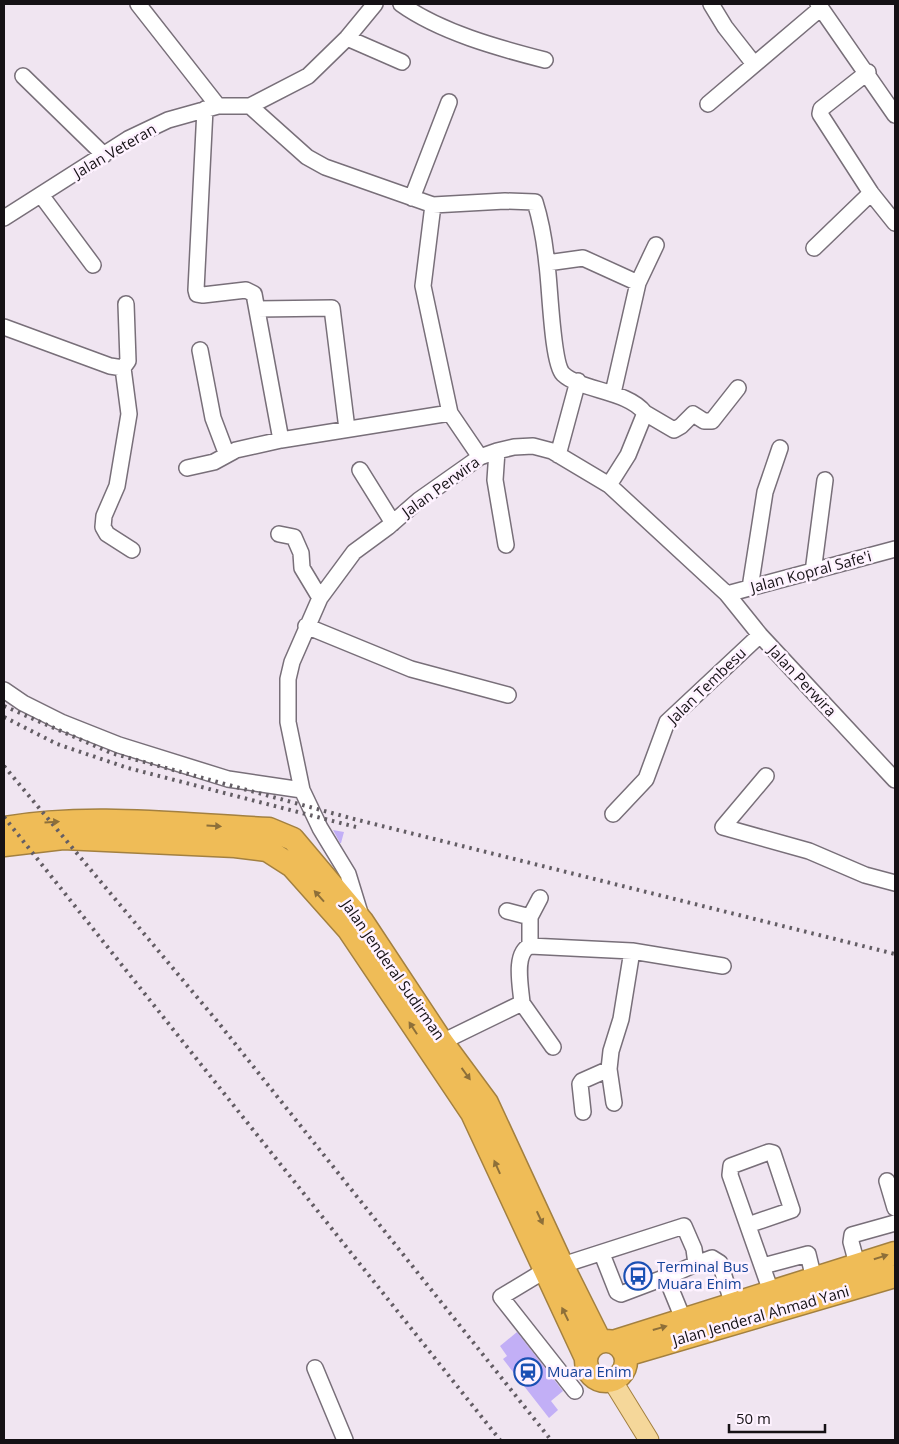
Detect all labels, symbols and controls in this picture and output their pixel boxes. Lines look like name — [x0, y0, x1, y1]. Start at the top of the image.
street label: Jalan Veteran — [68, 118, 160, 183]
street label: Jalan Perwira — [396, 451, 483, 522]
street label: Jalan Kopral Safe'i — [746, 545, 873, 597]
street label: Jalan Perwira — [763, 639, 841, 720]
street label: Jalan Tembesu — [661, 643, 750, 729]
one-way arrow — [44, 818, 60, 826]
one-way arrow — [207, 823, 223, 831]
one-way arrow — [313, 891, 325, 903]
street label: Jalan Jenderal Sudirman — [337, 894, 450, 1044]
one-way arrow — [409, 1021, 418, 1035]
one-way arrow — [460, 1067, 471, 1080]
one-way arrow — [492, 1160, 500, 1174]
one-way arrow — [536, 1211, 544, 1225]
one-way arrow — [874, 1253, 889, 1261]
place label: Terminal Bus Muara Enim — [657, 1256, 749, 1293]
bus stop icon: Terminal Bus Muara Enim — [623, 1261, 653, 1291]
street label: Jalan Jenderal Ahmad Yani — [668, 1280, 851, 1350]
one-way arrow — [561, 1307, 569, 1321]
one-way arrow — [652, 1323, 667, 1331]
station icon: Muara Enim — [513, 1357, 543, 1387]
place label: Muara Enim — [547, 1361, 632, 1381]
scale bar — [729, 1402, 825, 1434]
text: 50 m — [736, 1408, 771, 1428]

